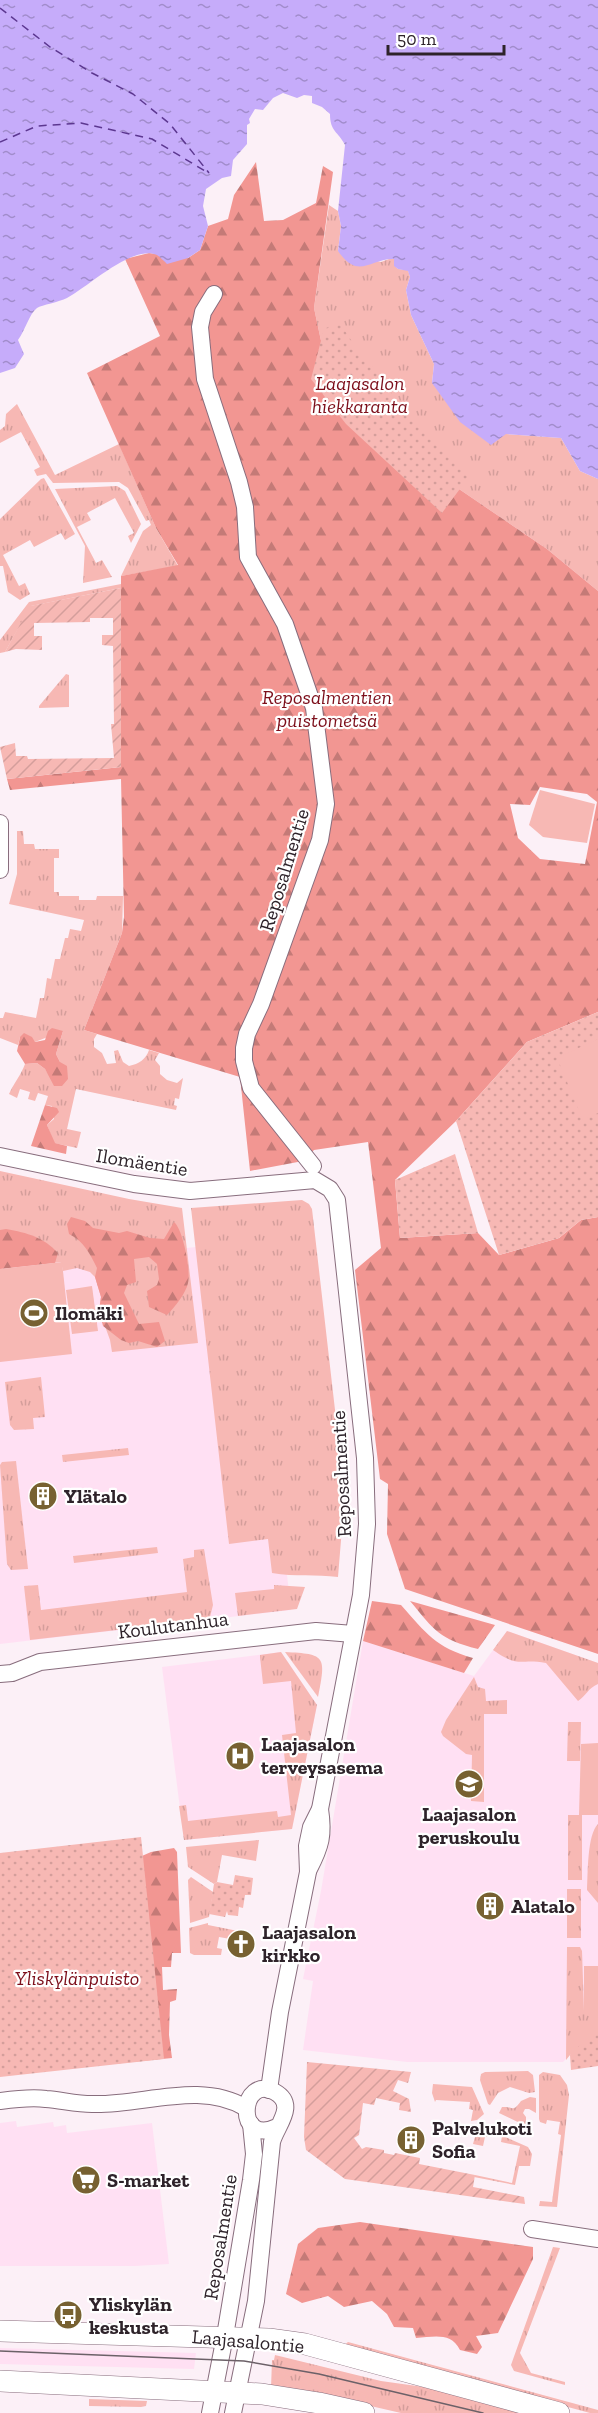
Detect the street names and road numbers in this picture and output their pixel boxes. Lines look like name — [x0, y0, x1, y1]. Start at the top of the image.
street label: Reposalmentie — [254, 806, 314, 934]
street label: Ilomäentie — [95, 1143, 189, 1181]
street label: Reposalmentie — [326, 1410, 356, 1538]
street label: Koulutanhua — [116, 1606, 230, 1644]
street label: Reposalmentie — [198, 2172, 242, 2302]
street label: Laajasalontie — [191, 2324, 305, 2358]

